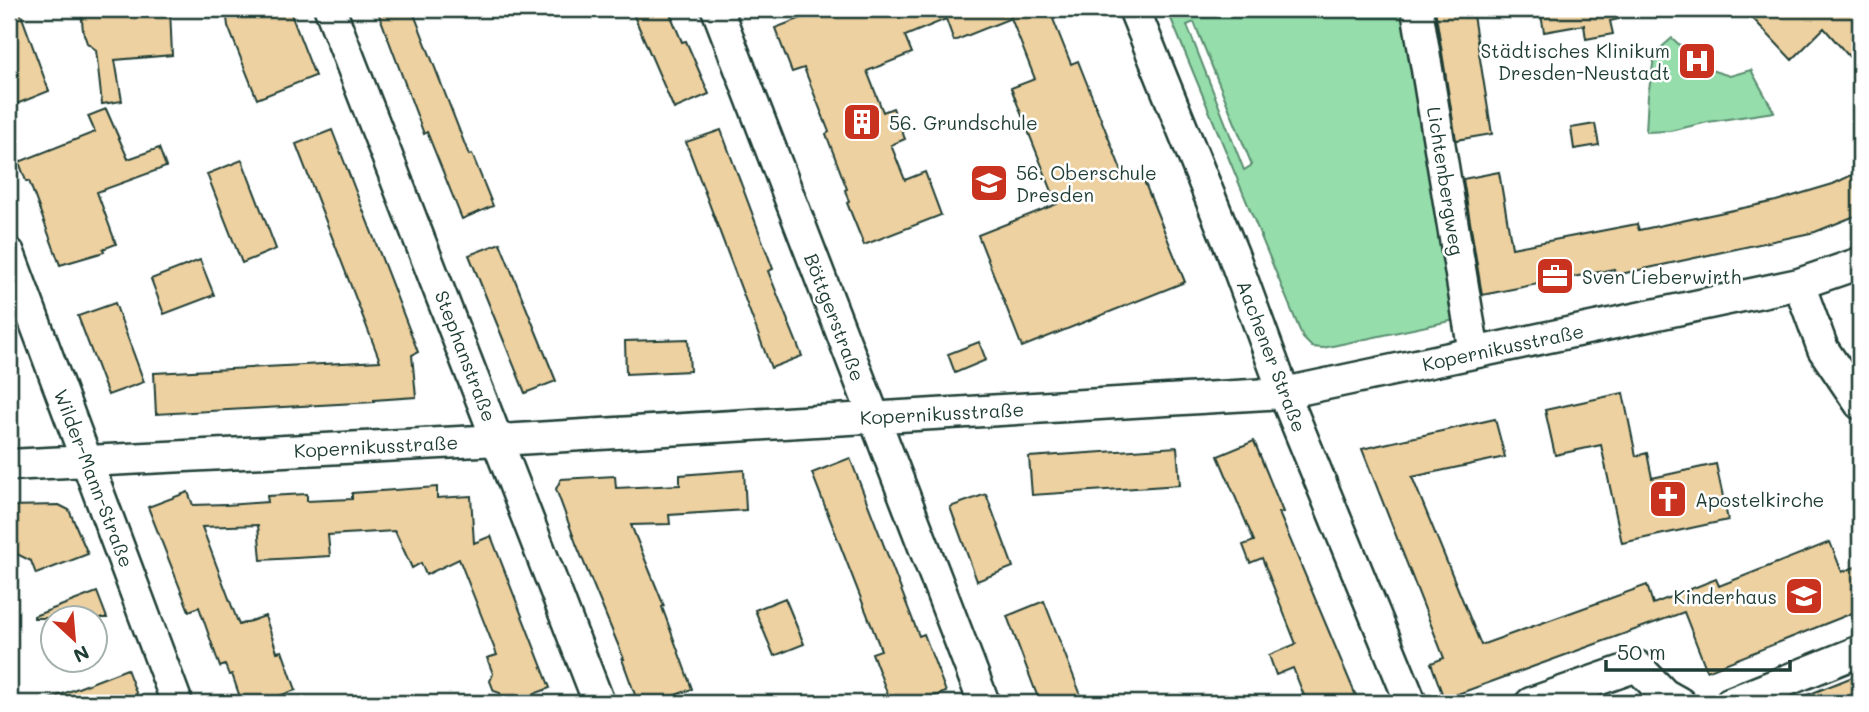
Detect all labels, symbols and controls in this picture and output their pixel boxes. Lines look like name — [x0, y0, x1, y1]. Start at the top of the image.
place label: Städtisches Klinikum Dresden-Neustadt — [1481, 38, 1670, 85]
hospital icon: Städtisches Klinikum Dresden-Neustadt — [1676, 40, 1718, 82]
building icon: 56. Grundschule — [841, 101, 883, 143]
street label: Lichtenbergweg — [1422, 105, 1470, 257]
place label: 56. Grundschule — [889, 110, 1038, 135]
place label: 56. Oberschule Dresden — [1016, 160, 1157, 207]
school or university icon: 56. Oberschule Dresden — [968, 162, 1010, 204]
street label: Böttgerstraße — [799, 250, 871, 384]
office icon: Sven Lieberwirth — [1534, 255, 1576, 297]
place label: Sven Lieberwirth — [1582, 264, 1741, 289]
street label: Aachener Straße — [1232, 276, 1312, 436]
street label: Stephanstraße — [430, 287, 502, 425]
street label: Kopernikusstraße — [1420, 318, 1586, 376]
street label: Wilder-Mann-Straße — [48, 385, 140, 571]
street label: Kopernikusstraße — [859, 396, 1025, 430]
street label: Kopernikusstraße — [293, 429, 459, 463]
church icon: Apostelkirche — [1647, 478, 1689, 520]
place label: Apostelkirche — [1695, 487, 1824, 512]
school or university icon: Kinderhaus — [1783, 575, 1825, 617]
place label: Kinderhaus — [1674, 584, 1777, 609]
north arrow — [38, 604, 108, 674]
scale bar — [1606, 628, 1790, 672]
text: 50 m — [1617, 638, 1666, 665]
text: N — [70, 640, 94, 669]

